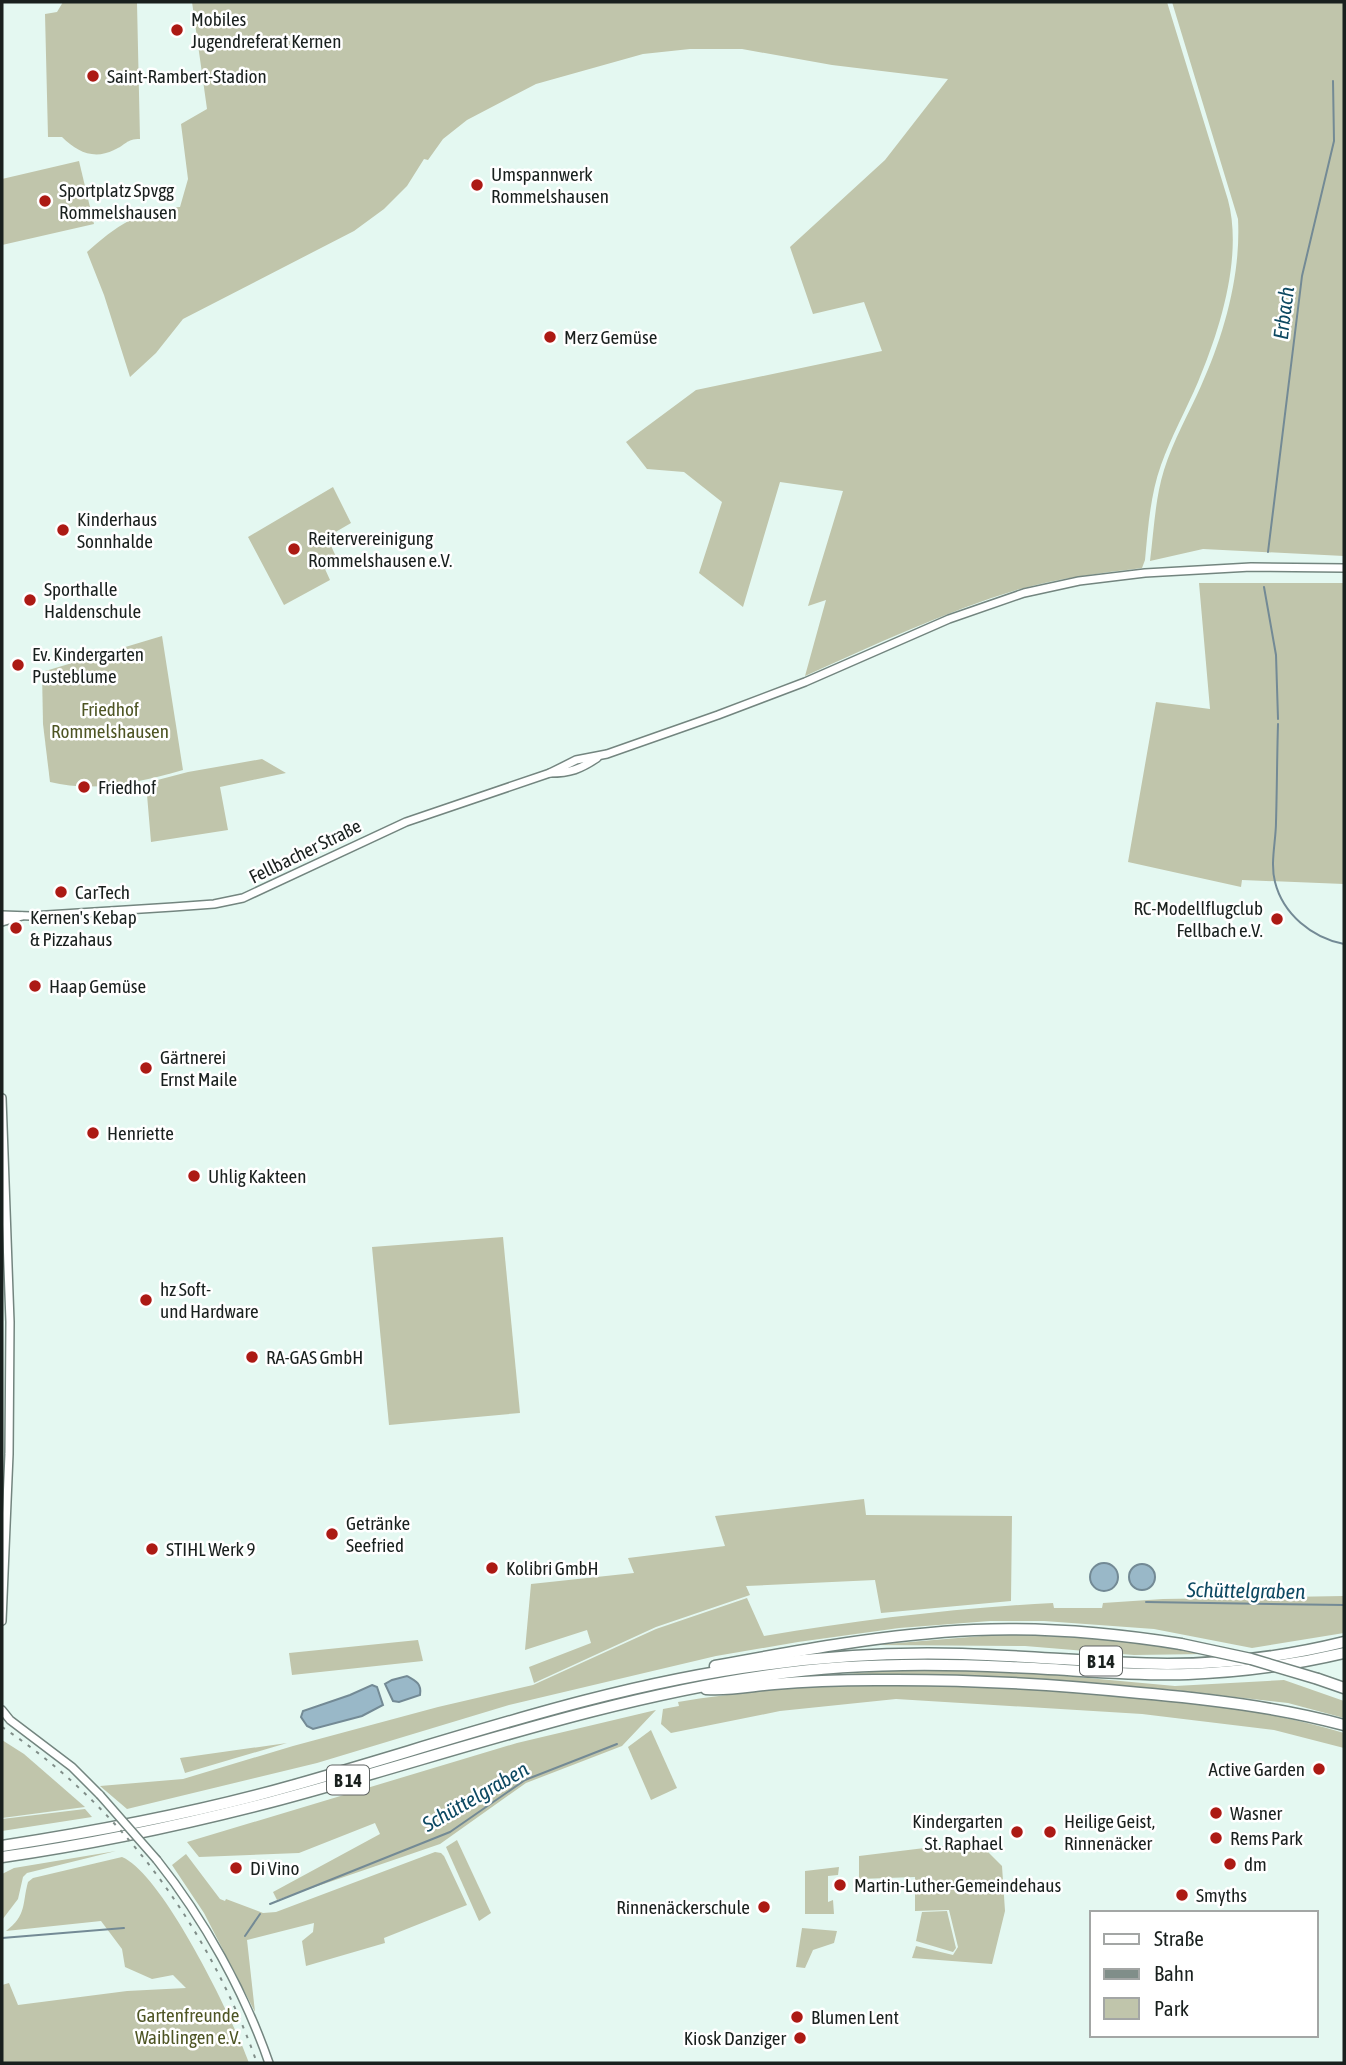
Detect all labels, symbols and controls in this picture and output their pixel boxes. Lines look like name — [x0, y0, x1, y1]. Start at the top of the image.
place label: Mobiles Jugendreferat Kernen — [191, 8, 341, 52]
marker: Mobiles Jugendreferat Kernen — [169, 22, 185, 38]
place label: Saint-Rambert-Stadion — [107, 65, 267, 87]
marker: Saint-Rambert-Stadion — [85, 68, 101, 84]
place label: Umspannwerk Rommelshausen — [491, 163, 609, 207]
marker: Umspannwerk Rommelshausen — [469, 177, 485, 193]
place label: Sportplatz Spvgg Rommelshausen — [59, 179, 177, 223]
marker: Sportplatz Spvgg Rommelshausen — [37, 193, 53, 209]
water label: Erbach — [1268, 285, 1298, 341]
place label: Merz Gemüse — [564, 326, 657, 348]
marker: Merz Gemüse — [542, 329, 558, 345]
place label: Kinderhaus Sonnhalde — [77, 508, 157, 552]
marker: Kinderhaus Sonnhalde — [55, 522, 71, 538]
place label: Reitervereinigung Rommelshausen e.V. — [308, 527, 452, 571]
marker: Reitervereinigung Rommelshausen e.V. — [286, 541, 302, 557]
place label: Sporthalle Haldenschule — [44, 578, 141, 622]
marker: Sporthalle Haldenschule — [22, 592, 38, 608]
place label: Ev. Kindergarten Pusteblume — [32, 643, 144, 687]
marker: Ev. Kindergarten Pusteblume — [10, 657, 26, 673]
park label: Friedhof Rommelshausen — [51, 698, 169, 742]
place label: Friedhof — [98, 776, 156, 798]
marker: Friedhof — [76, 779, 92, 795]
street label: Fellbacher Straße — [245, 814, 365, 888]
place label: CarTech — [75, 881, 130, 903]
marker: CarTech — [53, 884, 69, 900]
place label: RC-Modellflugclub Fellbach e.V. — [1134, 897, 1263, 941]
place label: Kernen's Kebap & Pizzahaus — [30, 906, 137, 950]
marker: RC-Modellflugclub Fellbach e.V. — [1269, 911, 1285, 927]
marker: Kernen's Kebap & Pizzahaus — [8, 920, 24, 936]
place label: Haap Gemüse — [49, 975, 146, 997]
marker: Haap Gemüse — [27, 978, 43, 994]
place label: Gärtnerei Ernst Maile — [160, 1046, 237, 1090]
marker: Gärtnerei Ernst Maile — [138, 1060, 154, 1076]
place label: Henriette — [107, 1122, 174, 1144]
marker: Henriette — [85, 1125, 101, 1141]
place label: Uhlig Kakteen — [208, 1165, 306, 1187]
marker: Uhlig Kakteen — [186, 1168, 202, 1184]
place label: hz Soft- und Hardware — [160, 1278, 259, 1322]
marker: hz Soft- und Hardware — [138, 1292, 154, 1308]
place label: RA-GAS GmbH — [266, 1346, 363, 1368]
marker: RA-GAS GmbH — [244, 1349, 260, 1365]
place label: Getränke Seefried — [346, 1512, 410, 1556]
marker: Getränke Seefried — [324, 1526, 340, 1542]
place label: STIHL Werk 9 — [166, 1538, 256, 1560]
marker: STIHL Werk 9 — [144, 1541, 160, 1557]
place label: Kolibri GmbH — [506, 1557, 599, 1579]
marker: Kolibri GmbH — [484, 1560, 500, 1576]
water label: Schüttelgraben — [1186, 1577, 1305, 1603]
road number: B 14 — [1080, 1646, 1122, 1676]
water label: Schüttelgraben — [417, 1756, 532, 1837]
place label: Active Garden — [1209, 1758, 1305, 1780]
marker: Active Garden — [1311, 1761, 1327, 1777]
road number: B 14 — [327, 1765, 369, 1794]
place label: Wasner — [1230, 1802, 1283, 1824]
marker: Wasner — [1208, 1805, 1224, 1821]
place label: Kindergarten St. Raphael — [912, 1810, 1003, 1854]
place label: Heilige Geist, Rinnenäcker — [1064, 1810, 1155, 1854]
marker: Kindergarten St. Raphael — [1009, 1824, 1025, 1840]
marker: Heilige Geist, Rinnenäcker — [1042, 1824, 1058, 1840]
place label: Rems Park — [1230, 1827, 1303, 1849]
marker: Rems Park — [1208, 1830, 1224, 1846]
place label: dm — [1244, 1853, 1267, 1875]
marker: dm — [1222, 1856, 1238, 1872]
place label: Di Vino — [250, 1857, 300, 1879]
marker: Di Vino — [228, 1860, 244, 1876]
place label: Martin-Luther-Gemeindehaus — [854, 1874, 1061, 1896]
marker: Martin-Luther-Gemeindehaus — [832, 1877, 848, 1893]
place label: Smyths — [1196, 1884, 1247, 1906]
marker: Smyths — [1174, 1887, 1190, 1903]
place label: Rinnenäckerschule — [616, 1896, 750, 1918]
marker: Rinnenäckerschule — [756, 1899, 772, 1915]
legend — [1090, 1911, 1318, 2037]
text: Straße — [1154, 1926, 1204, 1950]
text: Bahn — [1154, 1961, 1194, 1985]
text: Park — [1154, 1996, 1189, 2020]
park label: Gartenfreunde Waiblingen e.V. — [135, 2004, 241, 2048]
place label: Blumen Lent — [811, 2006, 899, 2028]
marker: Blumen Lent — [789, 2009, 805, 2025]
place label: Kiosk Danziger — [684, 2027, 786, 2049]
marker: Kiosk Danziger — [792, 2030, 808, 2046]

